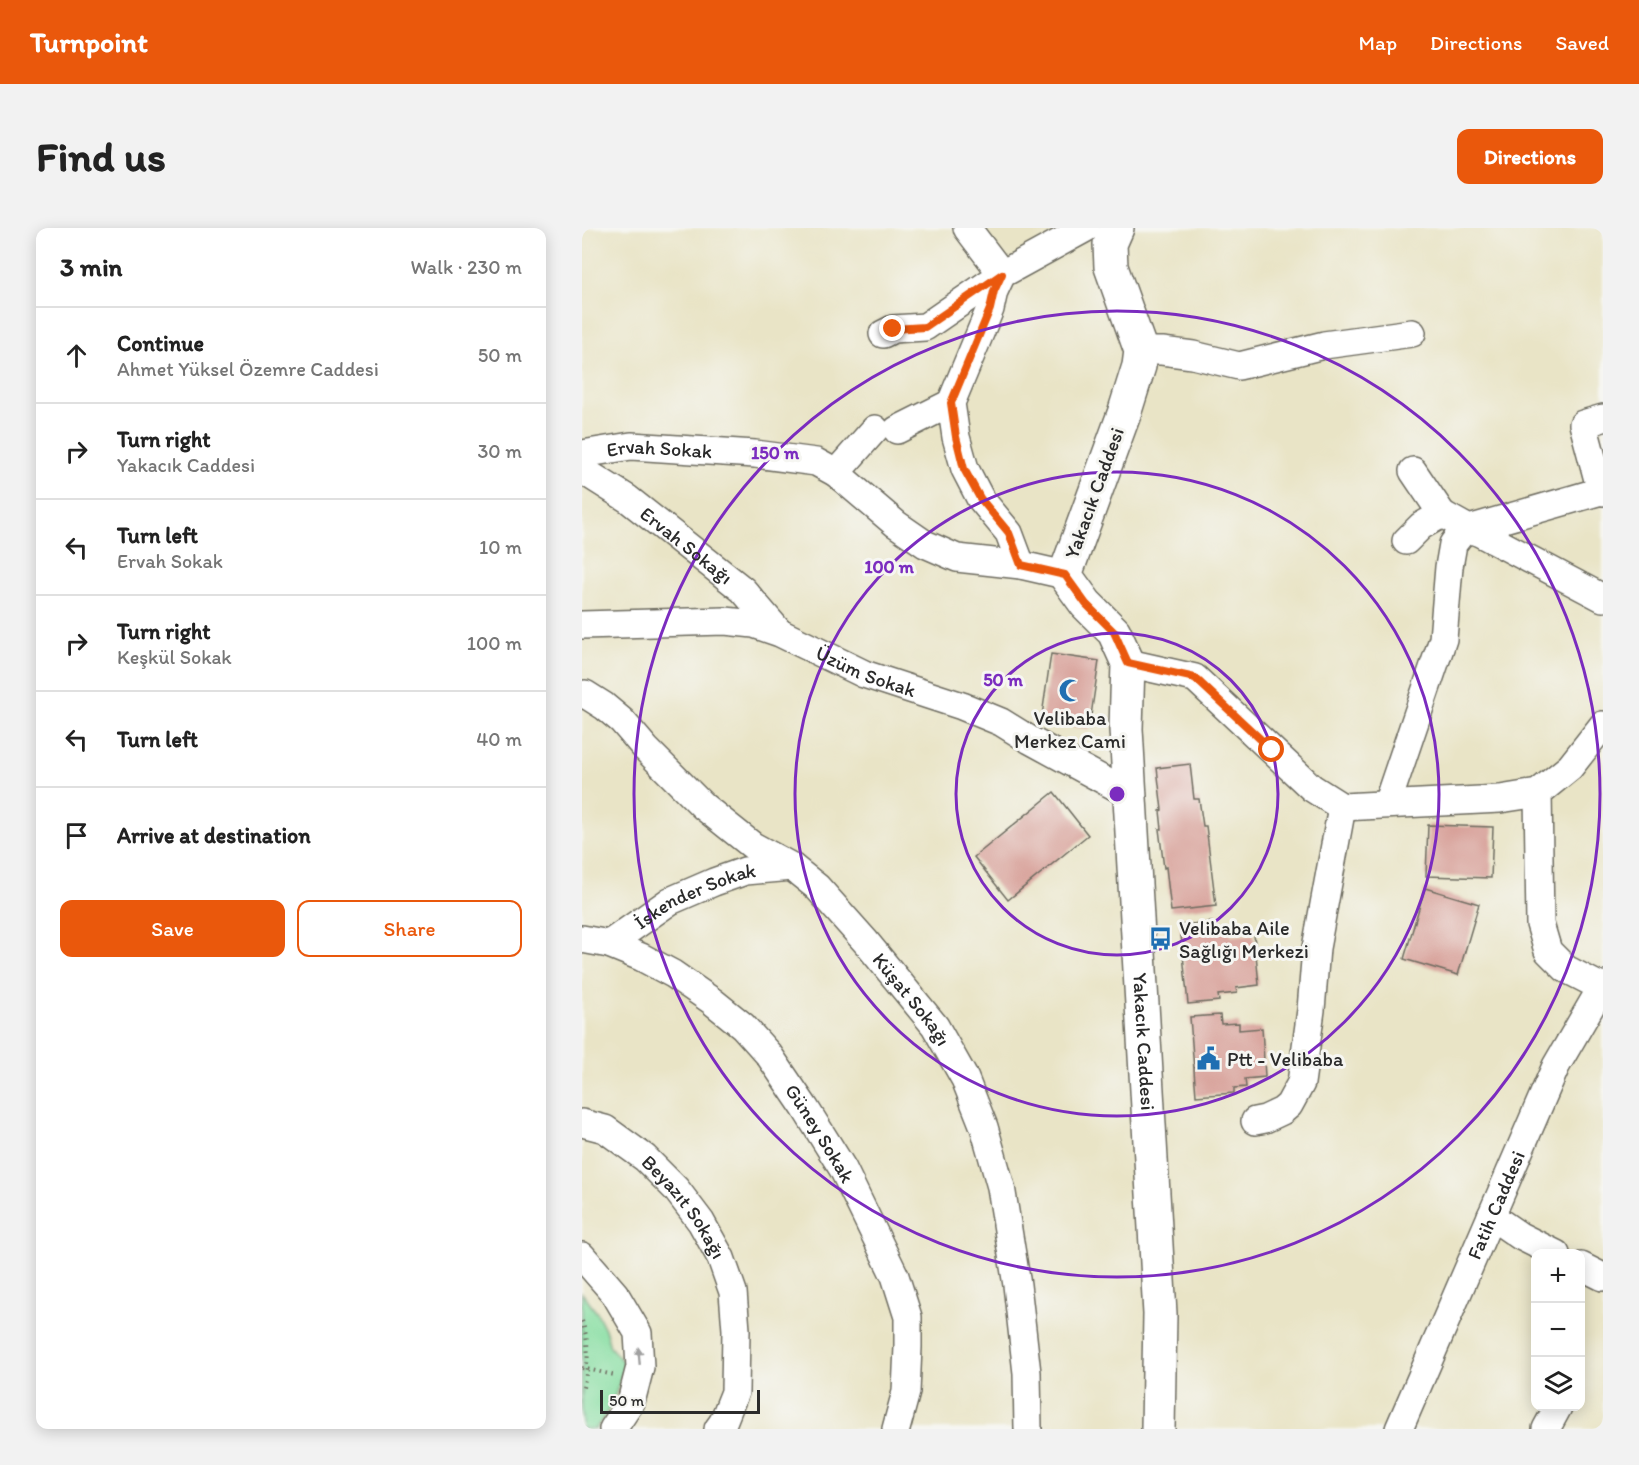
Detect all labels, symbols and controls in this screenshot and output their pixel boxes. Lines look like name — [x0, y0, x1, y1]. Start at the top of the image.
text: Turnpoint — [30, 25, 148, 59]
text: Map — [1359, 30, 1397, 55]
text: Directions — [1430, 30, 1522, 55]
text: Saved — [1555, 30, 1609, 55]
button: Directions — [1457, 129, 1603, 184]
text: Find us — [36, 131, 166, 182]
text: 3 min — [60, 251, 122, 283]
text: Walk · 230 m — [410, 255, 522, 279]
route end — [879, 315, 905, 341]
text: Continue — [117, 330, 204, 357]
icon: ahead — [60, 339, 93, 372]
text: 50 m — [478, 343, 522, 367]
text: Ahmet Yüksel Özemre Caddesi — [117, 357, 379, 381]
street label: Yakacık Caddesi — [1059, 424, 1129, 562]
text: Turn right — [117, 426, 211, 453]
street label: Ervah Sokak — [605, 434, 713, 463]
icon: right — [60, 435, 93, 468]
text: 30 m — [477, 439, 522, 463]
text: 150 m — [751, 442, 800, 464]
text: Yakacık Caddesi — [117, 453, 255, 477]
street label: Ervah Sokağı — [635, 501, 738, 589]
text: Turn left — [117, 522, 198, 549]
icon: left — [60, 531, 93, 564]
text: 10 m — [479, 535, 522, 559]
text: Ervah Sokak — [117, 549, 223, 573]
text: 100 m — [864, 556, 915, 578]
text: Turn right — [117, 618, 211, 645]
icon: right — [60, 627, 93, 660]
text: 100 m — [467, 631, 522, 655]
street label: Üzüm Sokak — [812, 640, 920, 702]
text: Keşkül Sokak — [117, 645, 232, 669]
text: 50 m — [983, 669, 1024, 691]
mosque icon: Velibaba Merkez Cami — [1057, 678, 1083, 704]
place label: Velibaba Merkez Cami — [1014, 706, 1126, 753]
icon: left — [60, 723, 93, 756]
text: Turn left — [117, 726, 198, 753]
text: 40 m — [476, 727, 522, 751]
route start — [1258, 736, 1284, 762]
centre of rings — [1107, 784, 1127, 804]
icon: arrive — [60, 819, 93, 852]
text: Arrive at destination — [117, 822, 311, 849]
street label: İskender Sokak — [630, 858, 757, 934]
button: Save — [60, 900, 285, 957]
button: Share — [297, 900, 522, 957]
place label: Velibaba Aile Sağlığı Merkezi — [1179, 916, 1309, 963]
bus stop icon: Velibaba Aile Sağlığı Merkezi — [1148, 926, 1174, 952]
street label: Küşat Sokağı — [868, 948, 956, 1050]
street label: Yakacık Caddesi — [1128, 972, 1160, 1111]
public building icon: Ptt - Velibaba — [1196, 1046, 1222, 1072]
place label: Ptt - Velibaba — [1227, 1047, 1344, 1071]
street label: Güney Sokak — [780, 1079, 860, 1187]
street label: Fatih Caddesi — [1462, 1147, 1530, 1263]
street label: Beyazıt Sokağı — [637, 1150, 731, 1263]
map controls — [1531, 1249, 1585, 1411]
button: + — [1531, 1249, 1585, 1303]
button: − — [1531, 1303, 1585, 1357]
one-way arrow — [635, 1346, 644, 1365]
button: layers — [1531, 1357, 1585, 1411]
scale bar — [600, 1387, 760, 1414]
text: 50 m — [609, 1391, 644, 1410]

